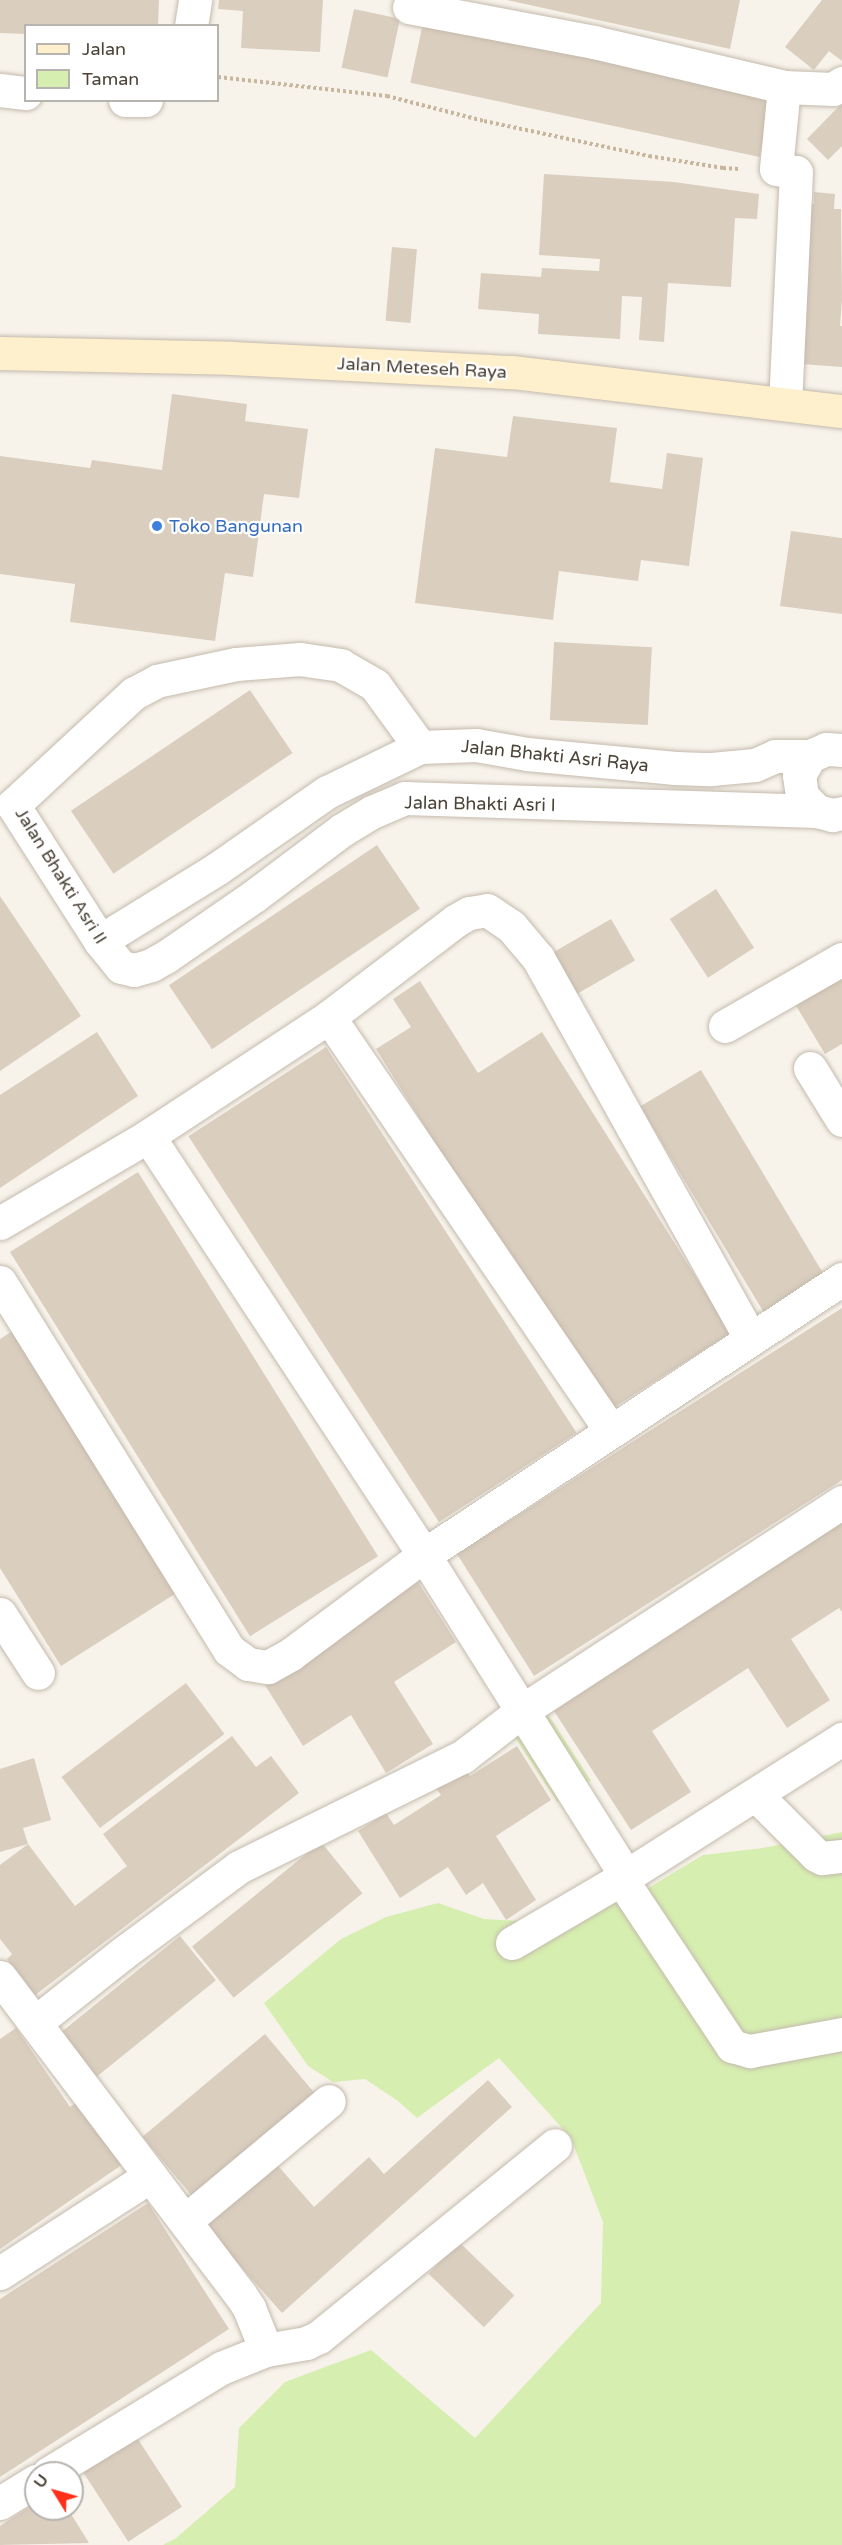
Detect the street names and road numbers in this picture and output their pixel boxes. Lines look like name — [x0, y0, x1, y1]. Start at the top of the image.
street label: Jalan Meteseh Raya — [337, 353, 507, 383]
street label: Jalan Bhakti Asri Raya — [460, 735, 650, 777]
street label: Jalan Bhakti Asri I — [404, 792, 556, 816]
street label: Jalan Bhakti Asri II — [10, 804, 112, 948]

